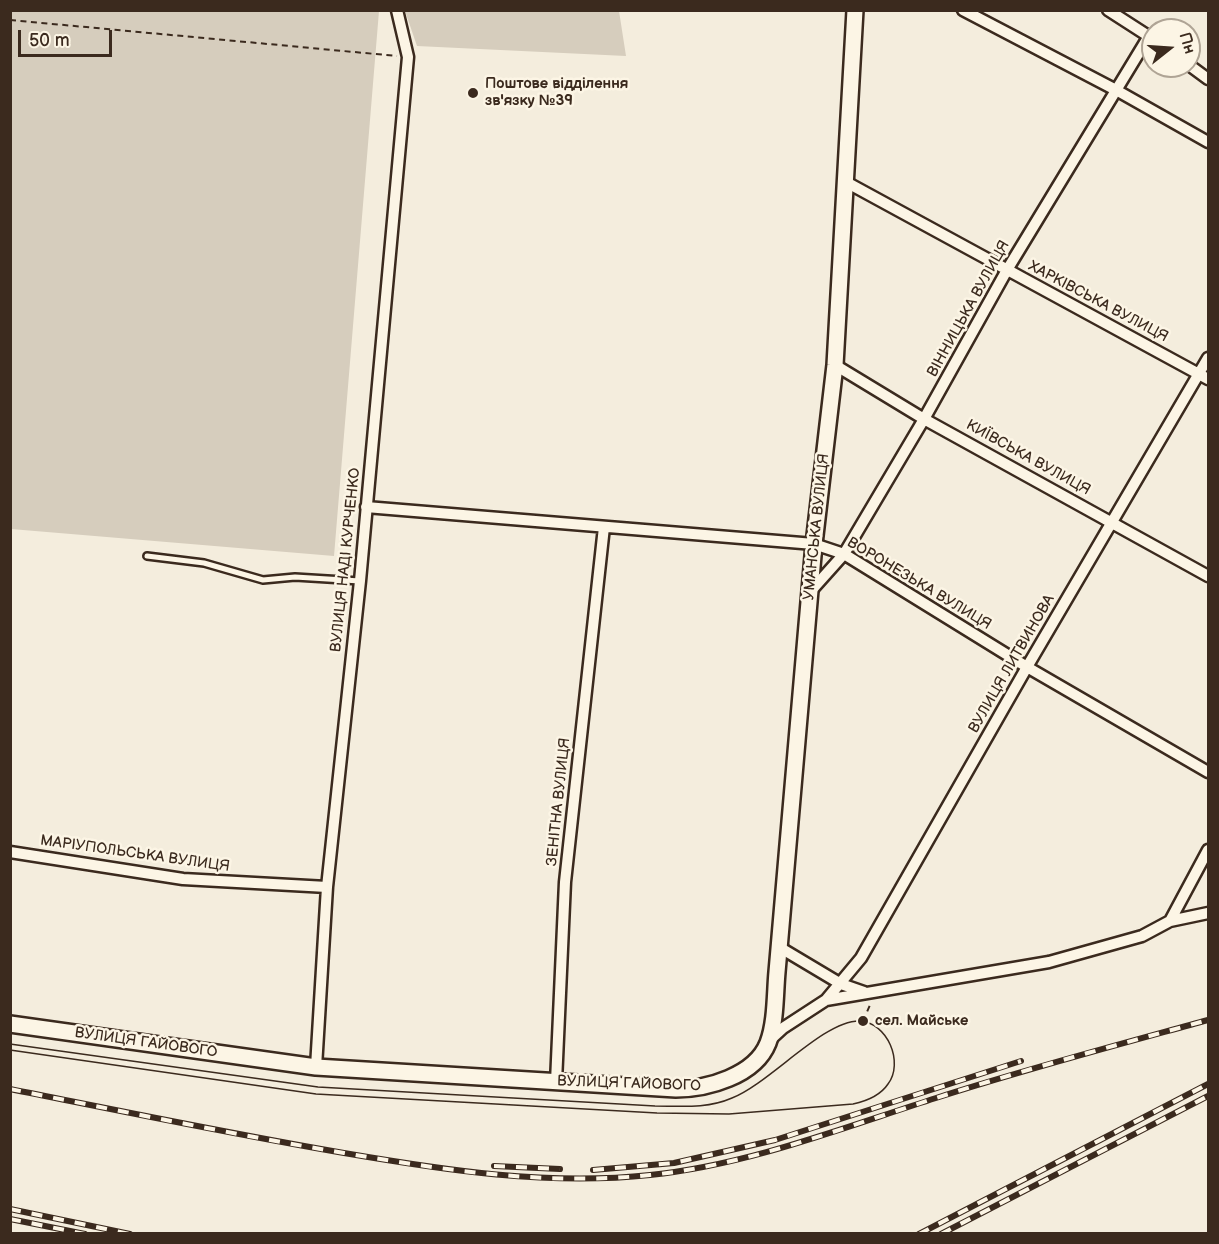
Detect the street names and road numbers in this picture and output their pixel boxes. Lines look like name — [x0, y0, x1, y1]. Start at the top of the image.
street label: ВІННИЦЬКА ВУЛИЦЯ — [924, 238, 1014, 380]
street label: ХАРКІВСЬКА ВУЛИЦЯ — [1025, 257, 1171, 347]
street label: КИЇВСЬКА ВУЛИЦЯ — [963, 416, 1093, 500]
street label: УМАНСЬКА ВУЛИЦЯ — [800, 453, 834, 601]
street label: ВУЛИЦЯ НАДІ КУРЧЕНКО — [327, 467, 365, 653]
street label: ВОРОНЕЗЬКА ВУЛИЦЯ — [844, 534, 994, 634]
street label: ВУЛИЦЯ ЛИТВИНОВА — [965, 592, 1059, 736]
street label: ЗЕНІТНА ВУЛИЦЯ — [543, 737, 575, 867]
street label: МАРІУПОЛЬСЬКА ВУЛИЦЯ — [39, 832, 231, 876]
street label: ВУЛИЦЯ ГАЙОВОГО — [74, 1024, 218, 1062]
street label: ВУЛИЦЯ ГАЙОВОГО — [557, 1072, 701, 1096]

